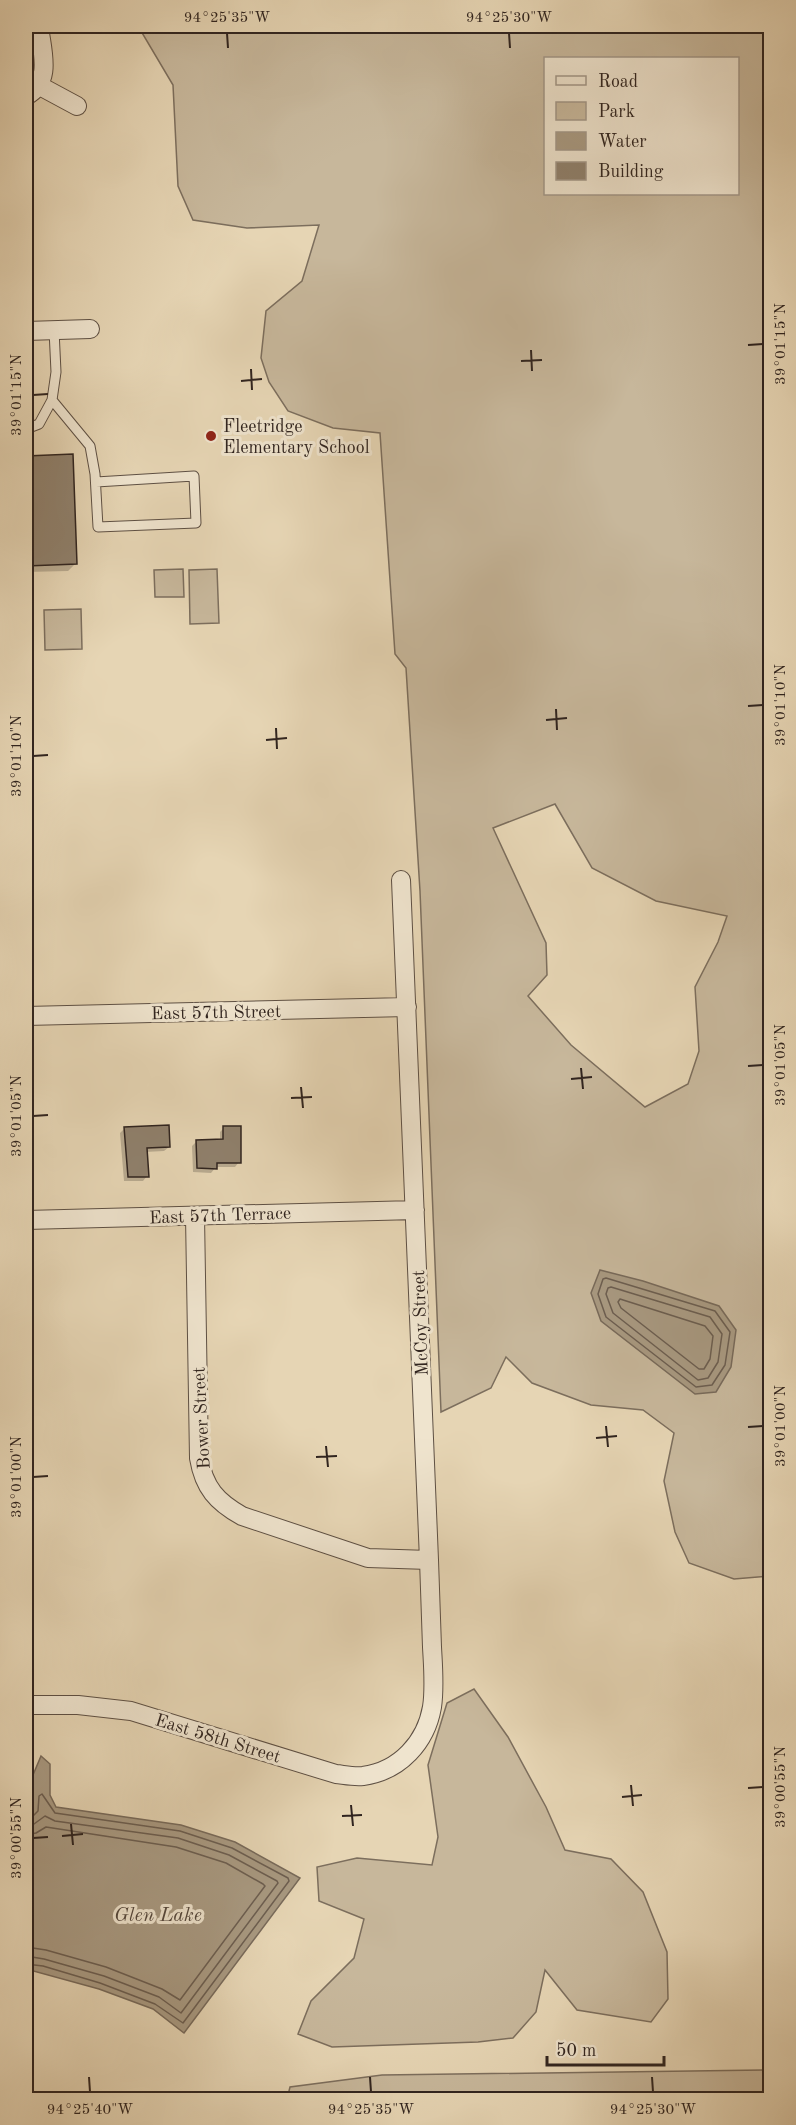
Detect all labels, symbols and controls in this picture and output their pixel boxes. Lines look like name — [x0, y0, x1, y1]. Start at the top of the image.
text: 94°25'35"W — [184, 11, 270, 26]
text: 94°25'30"W — [466, 11, 552, 26]
legend — [544, 57, 739, 195]
text: Road — [598, 73, 638, 91]
text: Park — [598, 103, 635, 121]
text: Water — [598, 133, 647, 151]
text: Building — [598, 163, 664, 181]
text: 39°01'15"N — [774, 303, 789, 385]
text: 39°01'15"N — [10, 354, 25, 436]
place label: Fleetridge Elementary School — [223, 418, 370, 457]
marker: Fleetridge Elementary School — [204, 429, 218, 443]
text: 39°01'10"N — [774, 664, 789, 746]
text: 39°01'10"N — [10, 715, 25, 797]
street label: East 57th Street — [151, 1003, 281, 1023]
text: 39°01'05"N — [774, 1024, 789, 1106]
text: 39°01'05"N — [10, 1075, 25, 1157]
street label: East 57th Terrace — [149, 1205, 291, 1227]
street label: McCoy Street — [410, 1270, 432, 1376]
street label: Bower Street — [190, 1366, 214, 1470]
text: 39°01'00"N — [774, 1385, 789, 1467]
text: 39°01'00"N — [10, 1436, 25, 1518]
street label: East 58th Street — [153, 1711, 283, 1767]
text: 39°00'55"N — [774, 1746, 789, 1828]
text: 39°00'55"N — [10, 1797, 25, 1879]
water label: Glen Lake — [114, 1906, 202, 1926]
scale bar — [547, 2029, 664, 2067]
text: 50 m — [556, 2042, 596, 2060]
text: 94°25'40"W — [47, 2103, 133, 2118]
text: 94°25'35"W — [328, 2103, 414, 2118]
text: 94°25'30"W — [610, 2103, 696, 2118]

